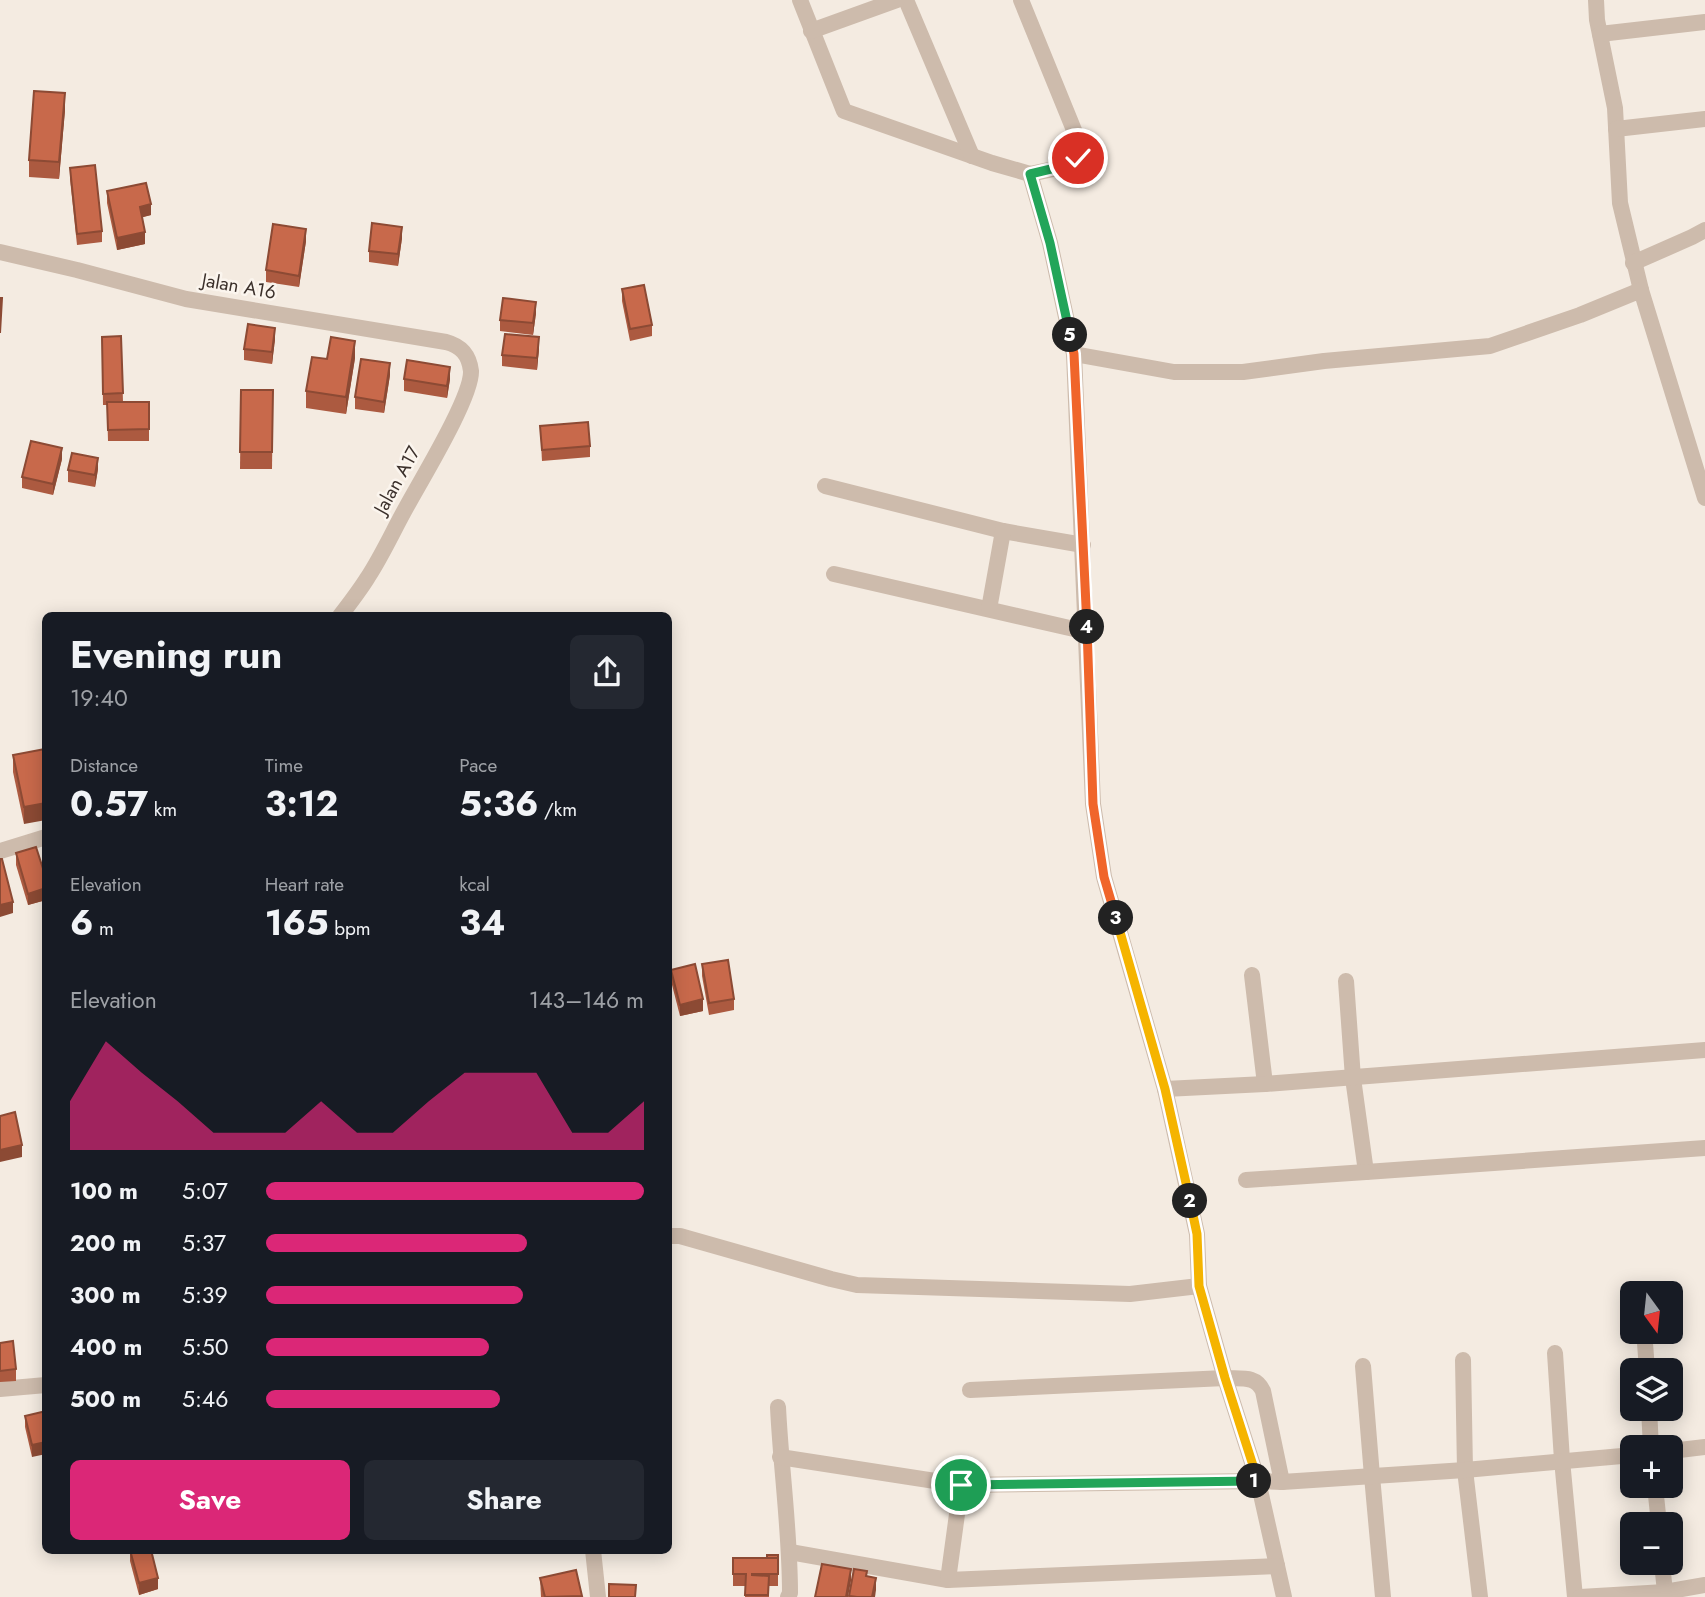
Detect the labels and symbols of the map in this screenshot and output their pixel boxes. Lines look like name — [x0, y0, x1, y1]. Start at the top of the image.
pin — [1048, 128, 1108, 188]
street label: Jalan A16 — [197, 266, 278, 306]
pin: 5 — [1052, 318, 1088, 352]
street label: Jalan A17 — [366, 441, 427, 522]
pin: 4 — [1070, 610, 1104, 644]
pin: 3 — [1098, 900, 1134, 936]
pin: 2 — [1172, 1184, 1208, 1218]
north arrow — [1620, 1281, 1684, 1344]
pin — [931, 1455, 991, 1515]
pin: 1 — [1236, 1464, 1272, 1498]

